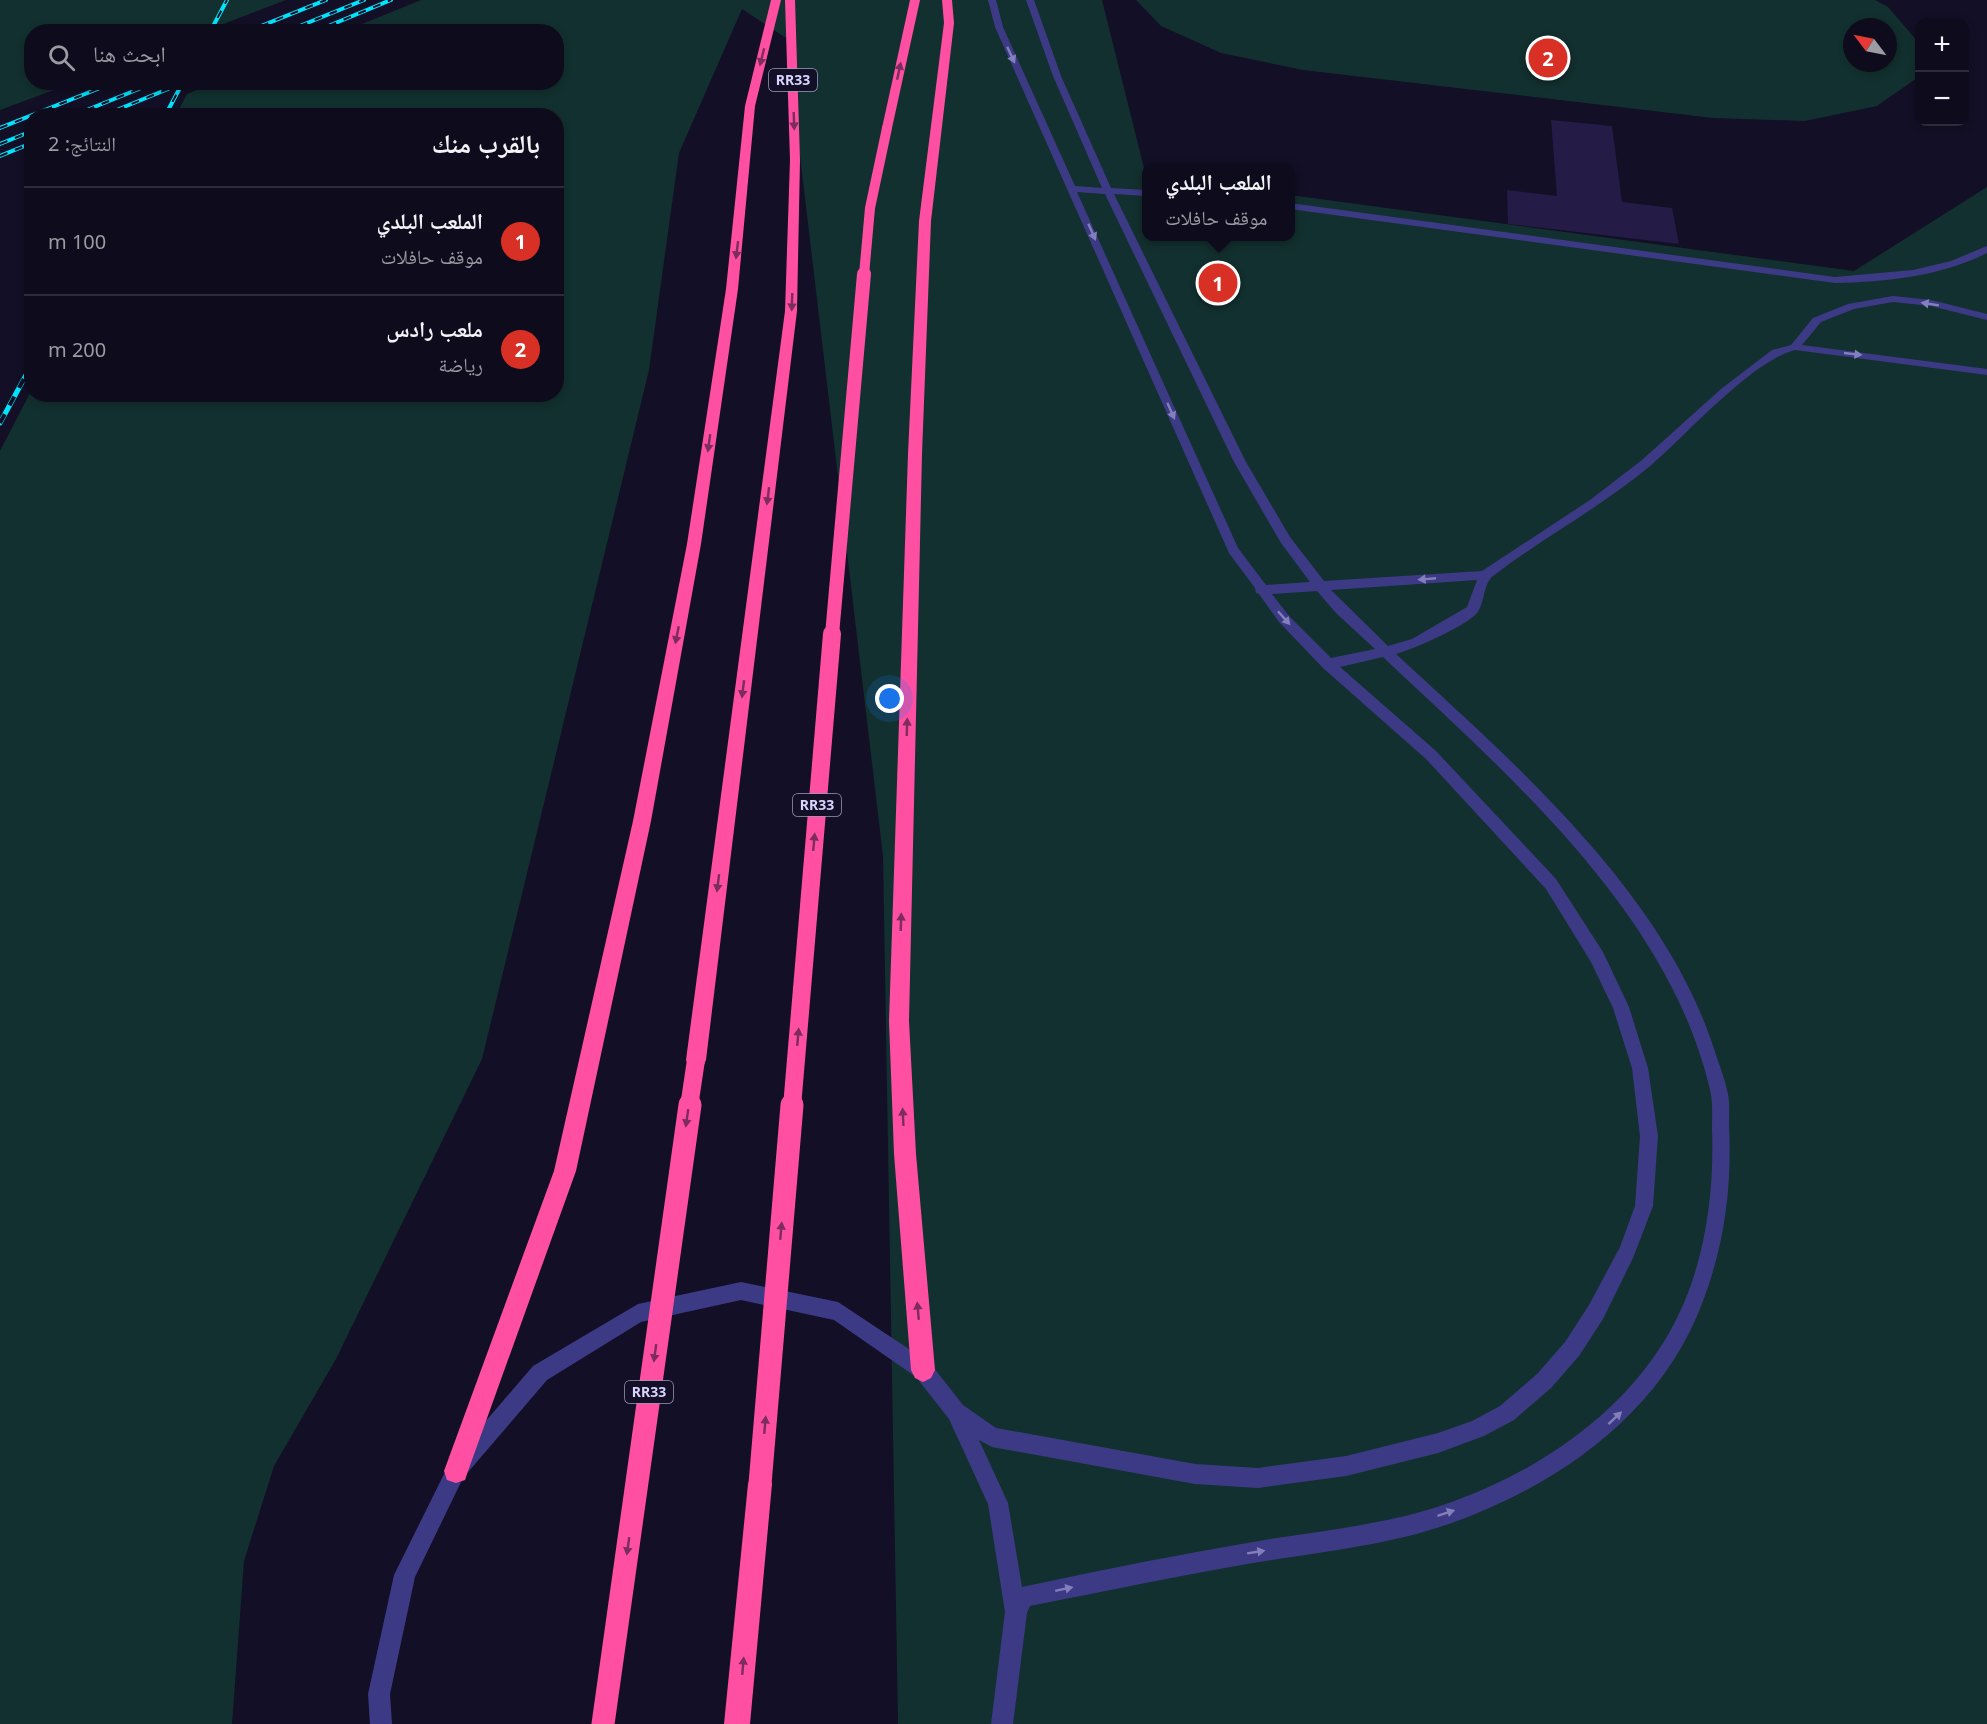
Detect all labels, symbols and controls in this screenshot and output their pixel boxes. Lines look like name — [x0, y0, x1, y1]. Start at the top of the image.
north arrow — [1843, 18, 1897, 72]
map controls — [1915, 18, 1969, 126]
button: + — [1915, 18, 1969, 72]
search box — [24, 24, 564, 90]
pin: 2 — [1528, 36, 1568, 80]
text: ابحث هنا — [93, 38, 166, 68]
icon: search — [45, 41, 78, 74]
one-way arrow — [1007, 46, 1016, 63]
one-way arrow — [756, 48, 766, 66]
one-way arrow — [895, 62, 905, 81]
road number: RR33 — [769, 69, 817, 91]
button: − — [1915, 72, 1969, 126]
one-way arrow — [789, 112, 799, 131]
text: بالقرب منك — [432, 125, 540, 161]
text: النتائج: 2 — [48, 130, 116, 157]
popup — [1142, 163, 1295, 241]
text: الملعب البلدي — [1165, 166, 1272, 196]
text: موقف حافلات — [1165, 204, 1267, 231]
text: الملعب البلدي — [376, 205, 483, 235]
one-way arrow — [1087, 224, 1097, 242]
text: 100 m — [48, 228, 106, 255]
text: 1 — [515, 228, 526, 255]
one-way arrow — [732, 240, 741, 259]
text: موقف حافلات — [381, 243, 483, 270]
pin: 1 — [1198, 260, 1238, 306]
one-way arrow — [787, 293, 796, 312]
one-way arrow — [1921, 299, 1940, 308]
text: ملعب رادس — [386, 313, 483, 343]
text: 200 m — [48, 336, 106, 363]
text: 2 — [515, 336, 526, 363]
one-way arrow — [1844, 349, 1863, 359]
text: رياضة — [439, 351, 483, 378]
one-way arrow — [1167, 402, 1176, 419]
one-way arrow — [704, 433, 713, 452]
one-way arrow — [763, 486, 773, 505]
one-way arrow — [1417, 574, 1436, 584]
one-way arrow — [1277, 610, 1291, 625]
one-way arrow — [672, 626, 681, 645]
one-way arrow — [739, 680, 748, 699]
your location — [875, 684, 904, 713]
one-way arrow — [902, 718, 912, 737]
road number: RR33 — [793, 794, 841, 816]
one-way arrow — [809, 833, 819, 852]
one-way arrow — [714, 873, 723, 892]
one-way arrow — [897, 913, 906, 932]
one-way arrow — [793, 1027, 803, 1046]
one-way arrow — [683, 1108, 692, 1127]
one-way arrow — [899, 1108, 908, 1127]
one-way arrow — [777, 1221, 786, 1240]
one-way arrow — [913, 1302, 923, 1321]
one-way arrow — [650, 1343, 659, 1362]
road number: RR33 — [625, 1381, 673, 1403]
one-way arrow — [1607, 1412, 1622, 1425]
one-way arrow — [760, 1416, 770, 1435]
one-way arrow — [1438, 1508, 1456, 1517]
one-way arrow — [623, 1536, 632, 1555]
one-way arrow — [1246, 1547, 1265, 1556]
one-way arrow — [1055, 1584, 1074, 1593]
one-way arrow — [738, 1656, 748, 1675]

